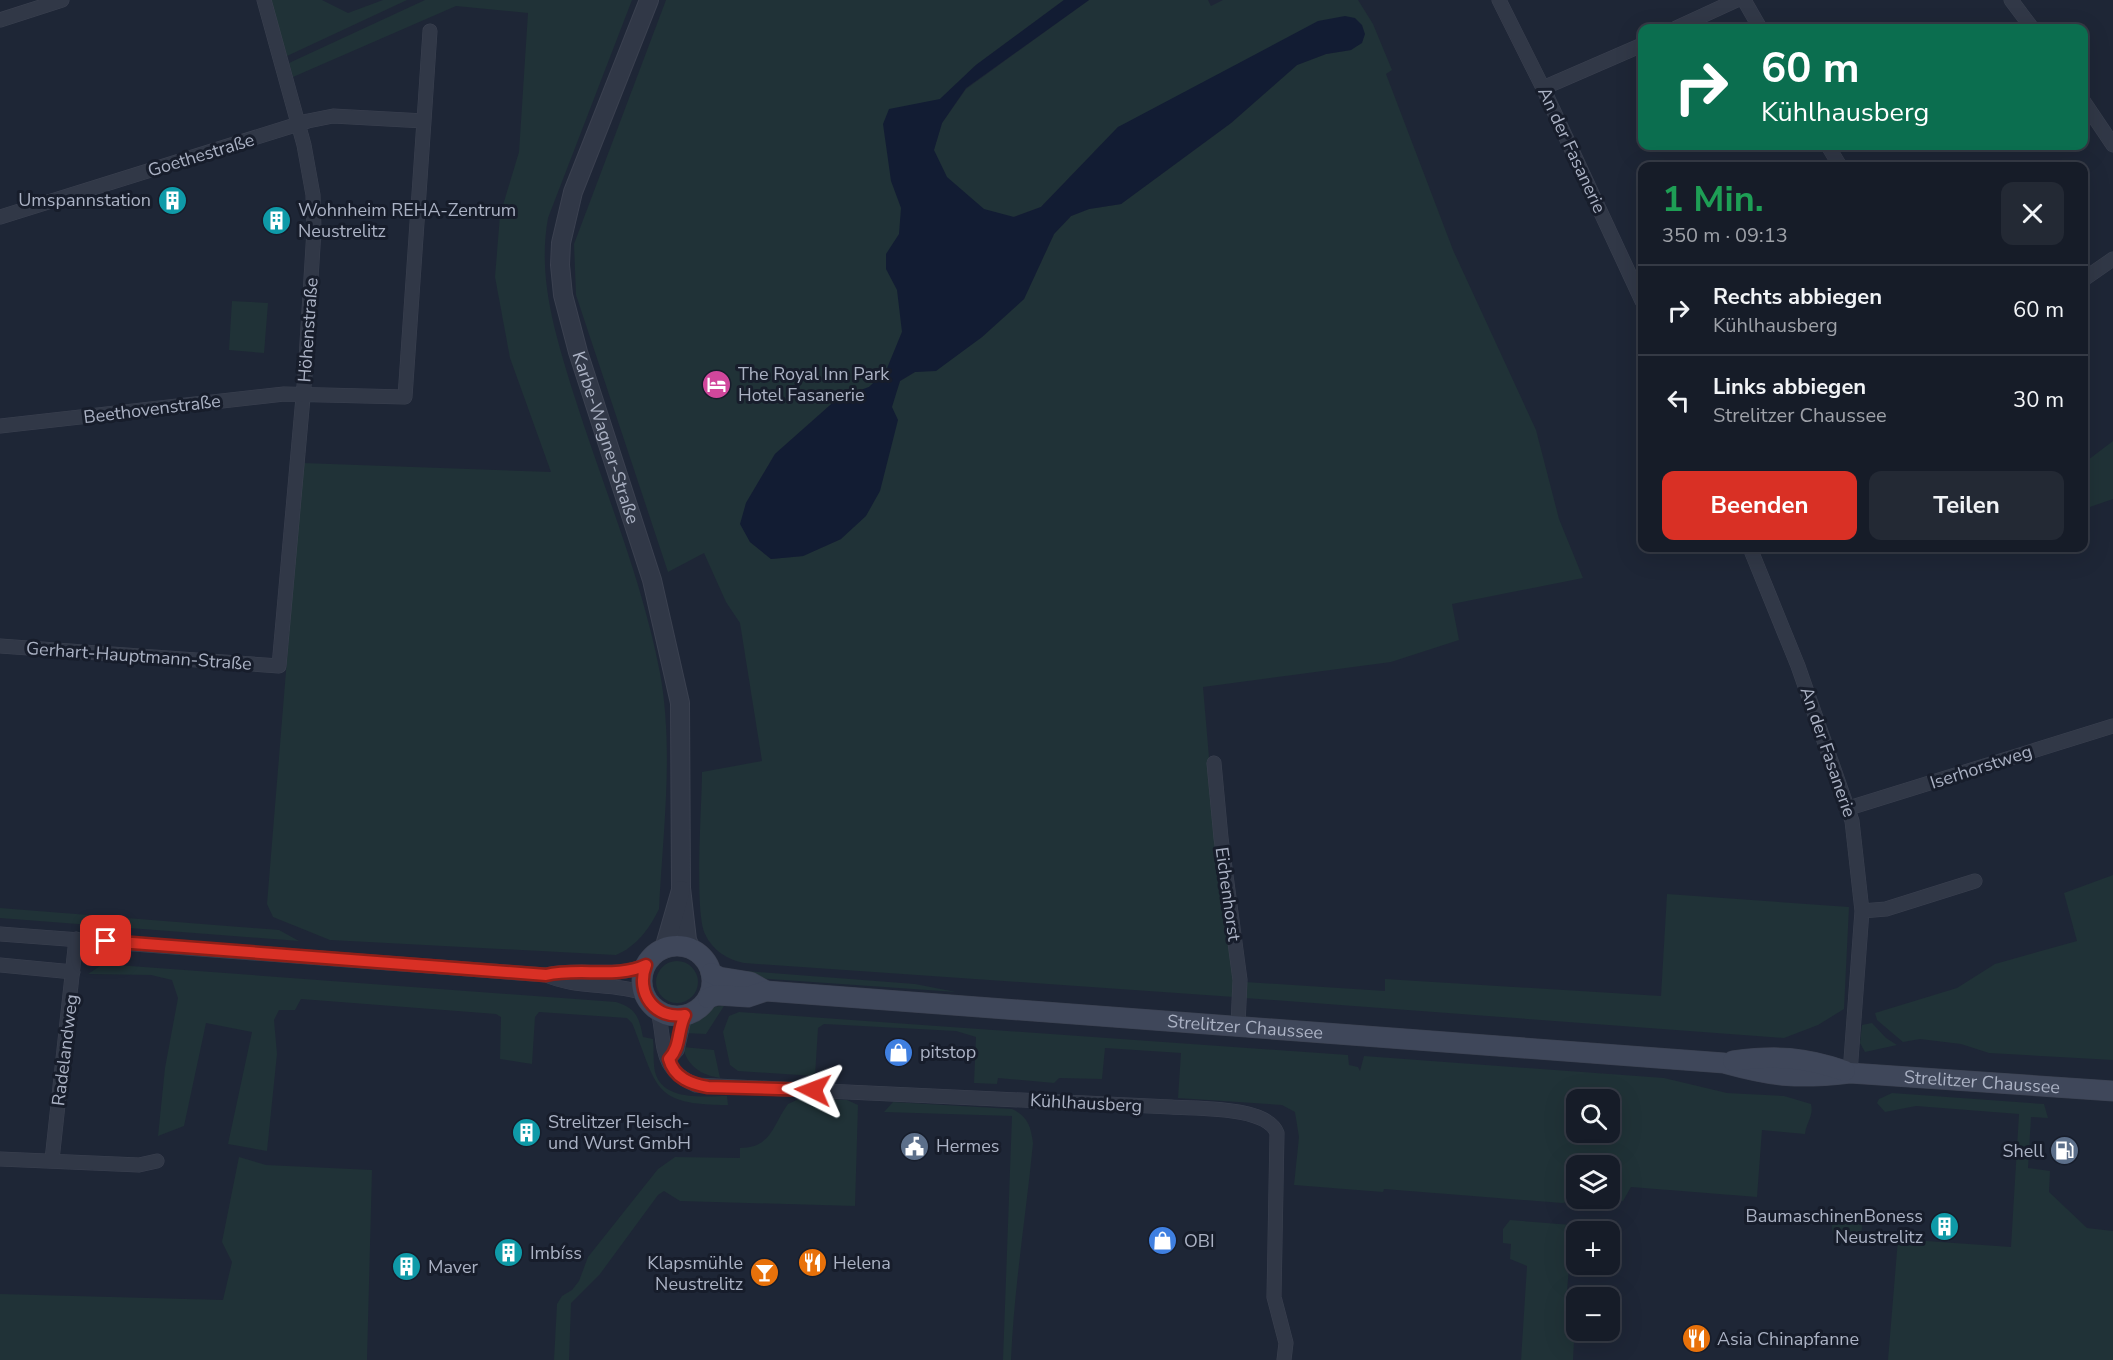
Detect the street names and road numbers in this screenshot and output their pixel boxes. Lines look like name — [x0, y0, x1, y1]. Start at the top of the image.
street label: An der Fasanerie — [1532, 83, 1612, 217]
street label: Goethestraße — [145, 127, 257, 183]
street label: Höhenstraße — [292, 277, 324, 383]
street label: Karbe-Wagner-Straße — [567, 348, 645, 527]
street label: Beethovenstraße — [82, 389, 222, 429]
street label: Gerhart-Hauptmann-Straße — [25, 636, 253, 676]
street label: An der Fasanerie — [1794, 684, 1862, 820]
street label: Iserhorstweg — [1927, 739, 2035, 795]
street label: Eichenhorst — [1210, 846, 1247, 943]
street label: Radelandweg — [46, 993, 84, 1107]
street label: Strelitzer Chaussee — [1166, 1009, 1324, 1045]
street label: Strelitzer Chaussee — [1903, 1065, 2061, 1099]
street label: Kühlhausberg — [1029, 1088, 1143, 1118]

